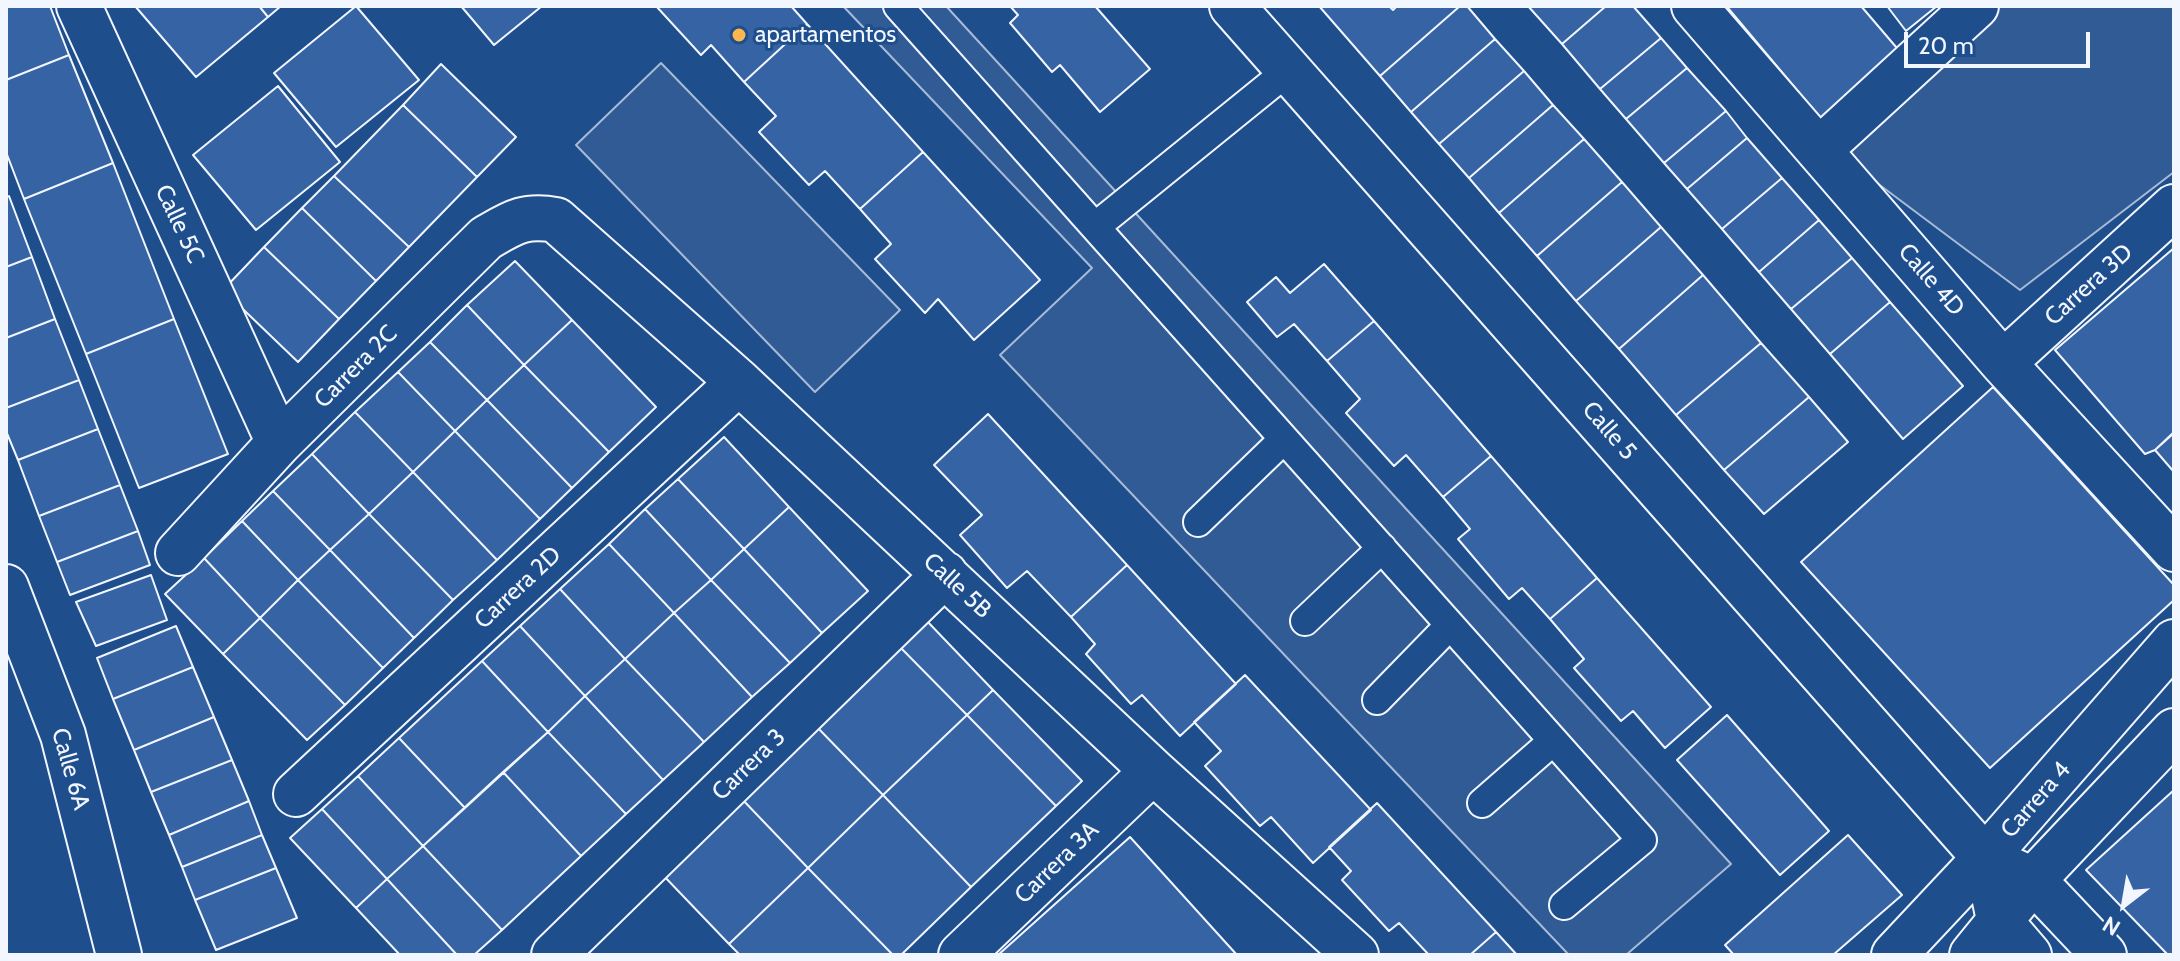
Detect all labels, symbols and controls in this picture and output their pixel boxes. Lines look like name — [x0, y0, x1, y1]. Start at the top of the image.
scale bar — [1908, 16, 2094, 66]
place label: apartamentos — [755, 21, 896, 49]
marker: apartamentos — [730, 26, 748, 44]
text: 20 m — [1918, 31, 1974, 60]
street label: Calle 5C — [148, 180, 210, 268]
street label: Calle 4D — [1892, 238, 1970, 322]
street label: Carrera 3D — [2039, 238, 2139, 332]
street label: Carrera 2C — [309, 320, 403, 414]
street label: Calle 5 — [1576, 396, 1642, 466]
street label: Carrera 2D — [469, 541, 567, 635]
street label: Calle 5B — [917, 547, 997, 625]
street label: Carrera 3 — [706, 723, 792, 807]
street label: Calle 6A — [45, 725, 95, 813]
street label: Carrera 4 — [1995, 756, 2077, 844]
street label: Carrera 3A — [1009, 816, 1105, 910]
north arrow — [2084, 865, 2164, 945]
text: N — [2098, 910, 2125, 942]

